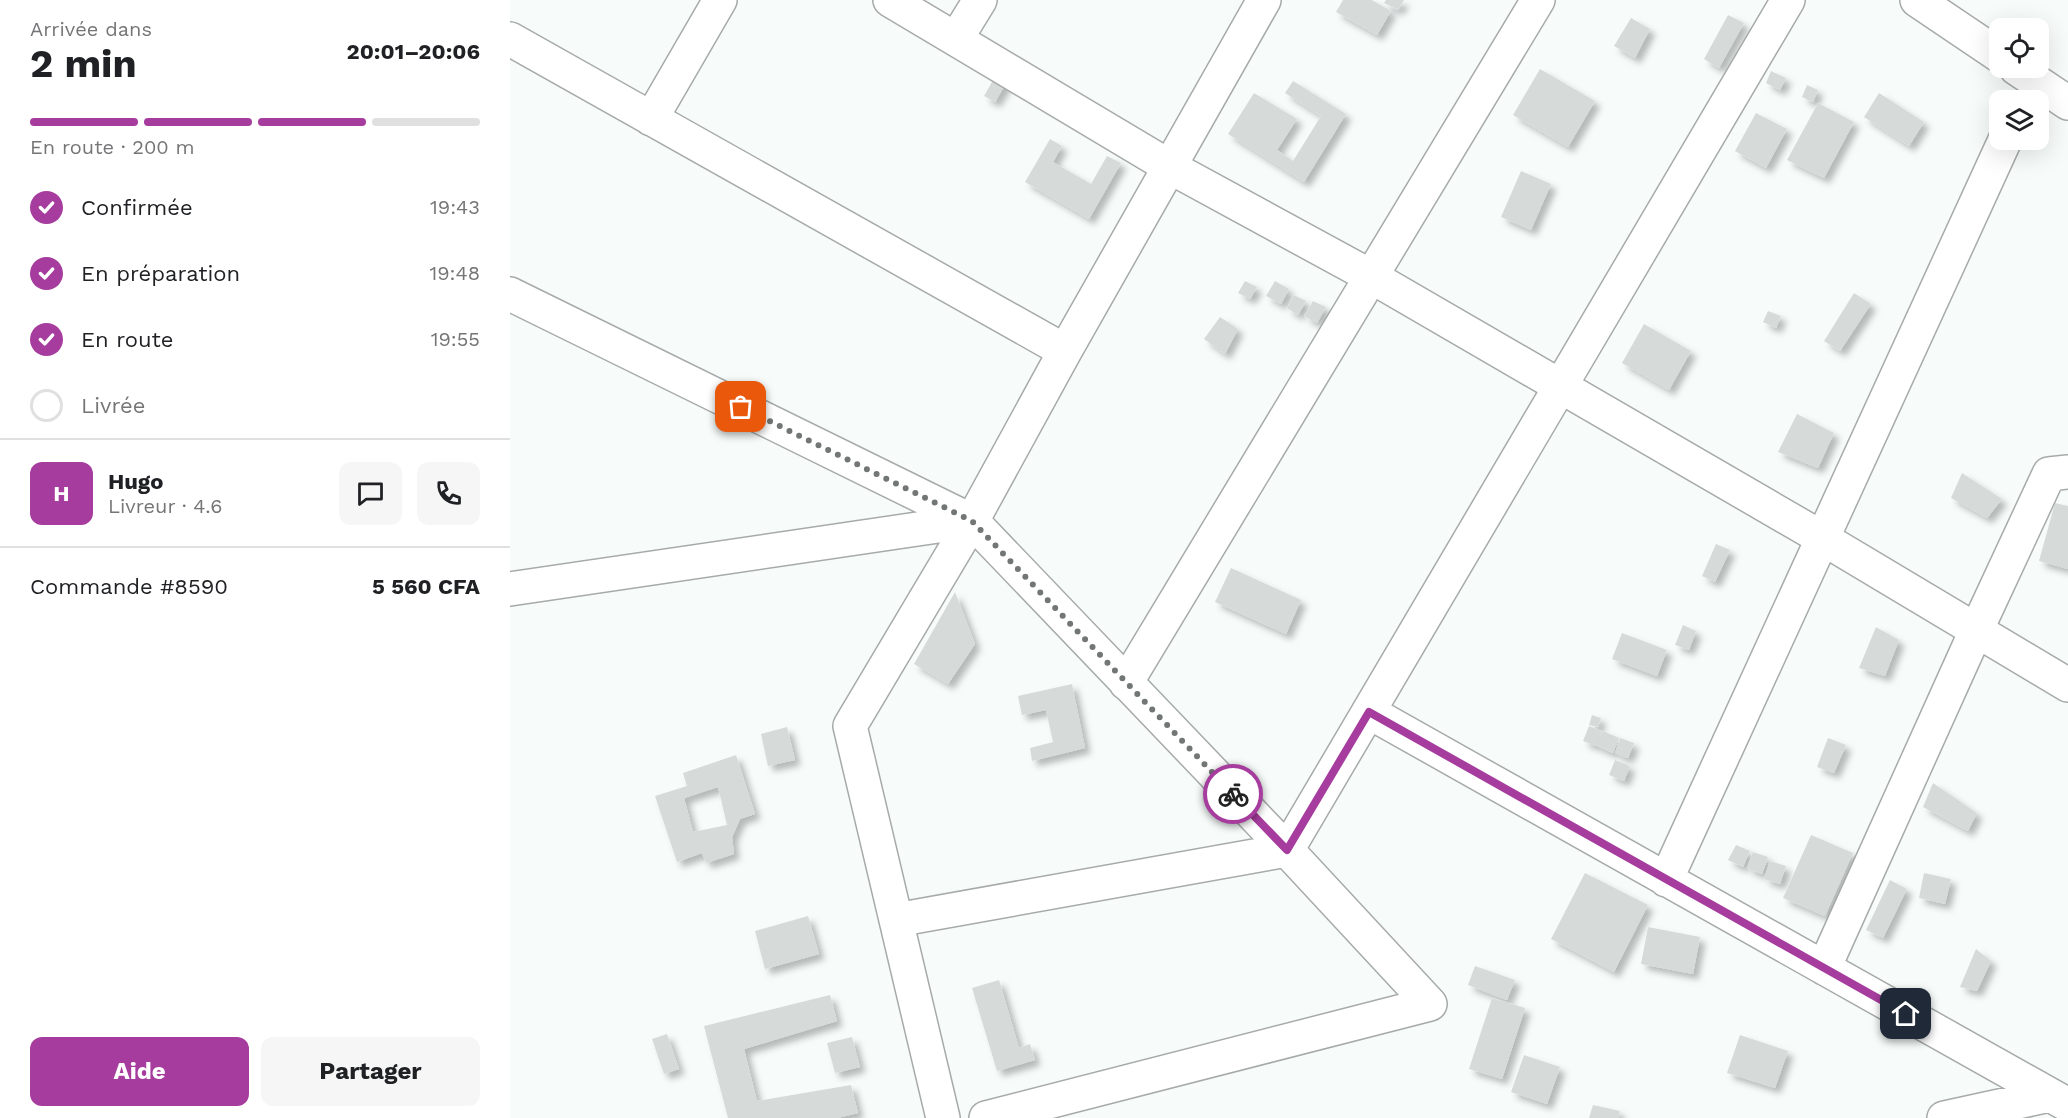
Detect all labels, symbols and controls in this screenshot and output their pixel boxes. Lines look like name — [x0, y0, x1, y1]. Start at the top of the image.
text: Arrivée dans — [30, 17, 152, 41]
map controls — [1989, 18, 2049, 150]
button: locate — [1989, 18, 2049, 78]
text: 20:01–20:06 — [347, 39, 480, 64]
text: 2 min — [30, 41, 137, 86]
button: layers — [1989, 90, 2049, 150]
text: En route · 200 m — [30, 135, 195, 159]
icon: check — [30, 191, 63, 224]
text: Confirmée — [81, 195, 193, 220]
text: 19:43 — [430, 195, 480, 219]
icon: check — [30, 257, 63, 290]
text: En préparation — [81, 261, 240, 286]
text: 19:48 — [429, 261, 480, 285]
icon: check — [30, 323, 63, 356]
text: En route — [81, 327, 173, 352]
text: 19:55 — [431, 327, 480, 351]
pin — [715, 381, 766, 432]
icon: bag — [724, 390, 757, 423]
text: Livrée — [81, 393, 145, 418]
button: chat — [339, 462, 402, 525]
button: phone — [417, 462, 480, 525]
text: Hugo — [108, 469, 163, 494]
text: H — [53, 481, 70, 506]
text: Livreur · 4.6 — [108, 494, 222, 518]
text: Commande #8590 — [30, 574, 228, 599]
text: 5 560 CFA — [372, 574, 480, 599]
courier — [1203, 764, 1263, 824]
icon: bike — [1217, 778, 1250, 811]
pin — [1880, 988, 1931, 1039]
icon: home — [1889, 997, 1922, 1030]
button: Aide — [30, 1037, 249, 1106]
button: Partager — [261, 1037, 480, 1106]

